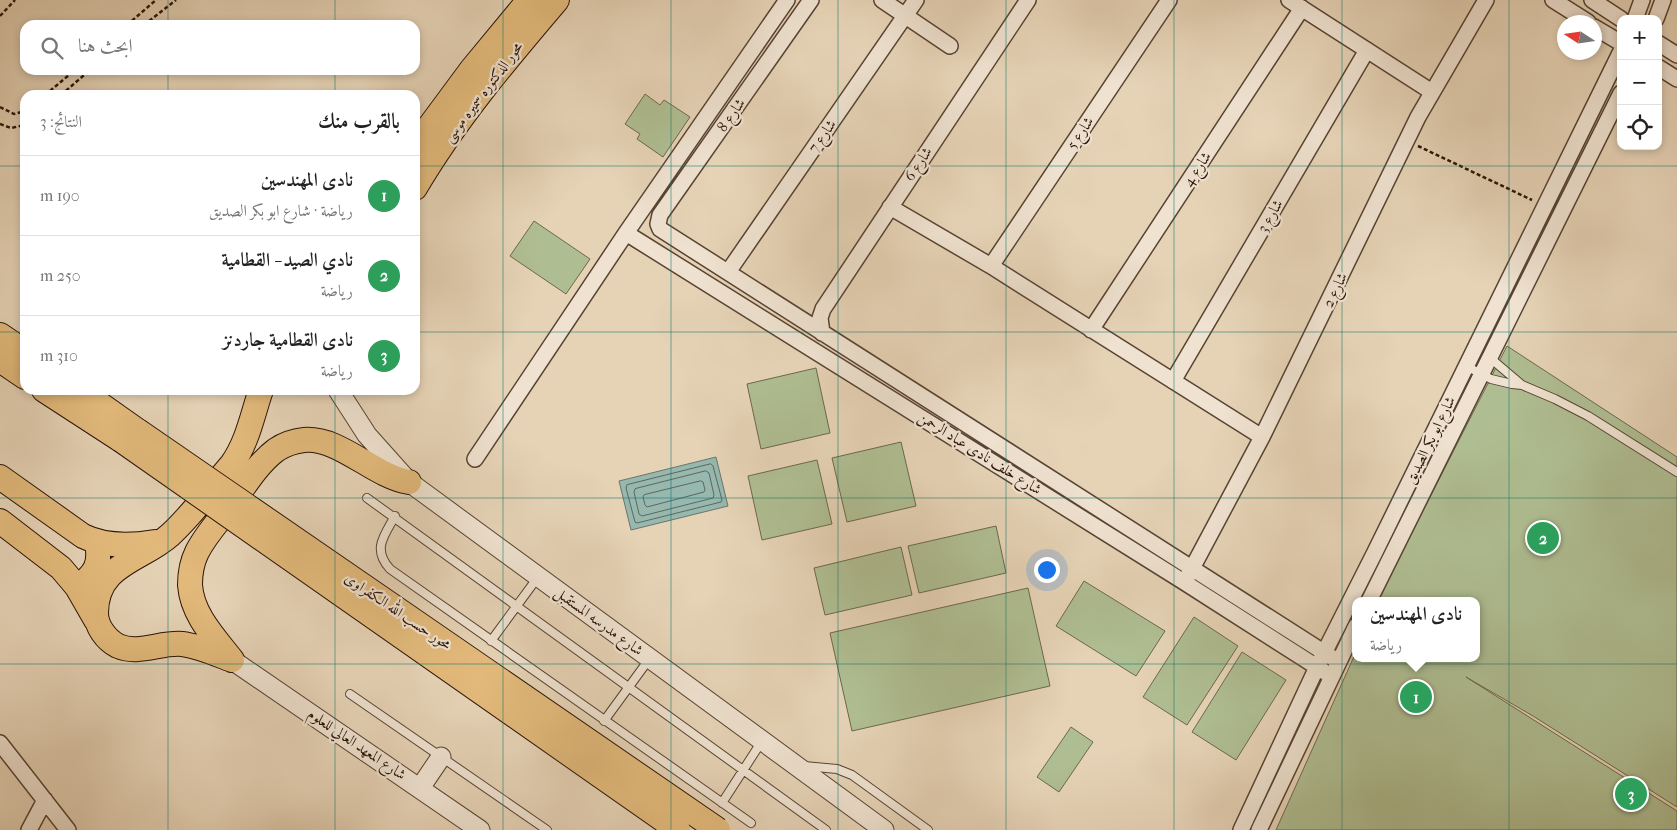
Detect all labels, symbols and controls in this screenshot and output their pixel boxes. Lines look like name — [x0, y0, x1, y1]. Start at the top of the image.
north arrow — [1557, 15, 1602, 60]
map controls — [1617, 15, 1662, 150]
button: + — [1617, 15, 1662, 60]
search box — [20, 20, 420, 75]
icon: search — [38, 34, 66, 62]
text: ابحث هنا — [78, 35, 133, 57]
street label: محور الدكتوره سميره موسى — [439, 38, 528, 147]
button: − — [1617, 60, 1662, 105]
street label: شارع 8 — [713, 95, 752, 138]
button: locate — [1617, 105, 1662, 150]
text: بالقرب منك — [318, 109, 400, 133]
text: النتائج: 3 — [40, 112, 82, 131]
street label: شارع 5 — [1063, 113, 1101, 155]
street label: شارع 7 — [804, 116, 843, 158]
street label: شارع 6 — [900, 143, 939, 187]
street label: شارع 4 — [1179, 148, 1218, 192]
text: نادى المهندسين — [261, 169, 353, 191]
text: 190 m — [40, 186, 80, 205]
text: 1 — [381, 186, 387, 205]
street label: شارع 3 — [1253, 196, 1290, 238]
text: رياضة · شارع ابو بكر الصديق — [209, 201, 353, 220]
text: نادي الصيد - القطامية — [221, 249, 353, 271]
text: 250 m — [40, 266, 81, 285]
text: 2 — [380, 266, 388, 285]
street label: شارع 2 — [1319, 269, 1355, 312]
text: رياضة — [321, 281, 353, 300]
text: نادى القطامية جاردنز — [223, 329, 353, 351]
text: 310 m — [40, 346, 78, 365]
text: 3 — [381, 346, 387, 365]
text: رياضة — [321, 361, 353, 380]
street label: شارع ابو بكر الصديق — [1401, 393, 1463, 489]
street label: شارع خلف نادى عباد الرحمن — [913, 408, 1045, 502]
pin: 2 — [1527, 519, 1559, 557]
your location — [1034, 557, 1060, 583]
street label: محور حسب الله الكفراوى — [341, 566, 456, 654]
street label: شارع مدرسه المستقبل — [549, 583, 647, 662]
popup — [1352, 597, 1480, 662]
text: نادى المهندسين — [1370, 603, 1462, 625]
text: رياضة — [1370, 635, 1402, 654]
pin: 1 — [1400, 678, 1432, 716]
street label: شارع المعهد العالي للعلوم — [302, 704, 410, 787]
pin: 3 — [1615, 775, 1647, 813]

